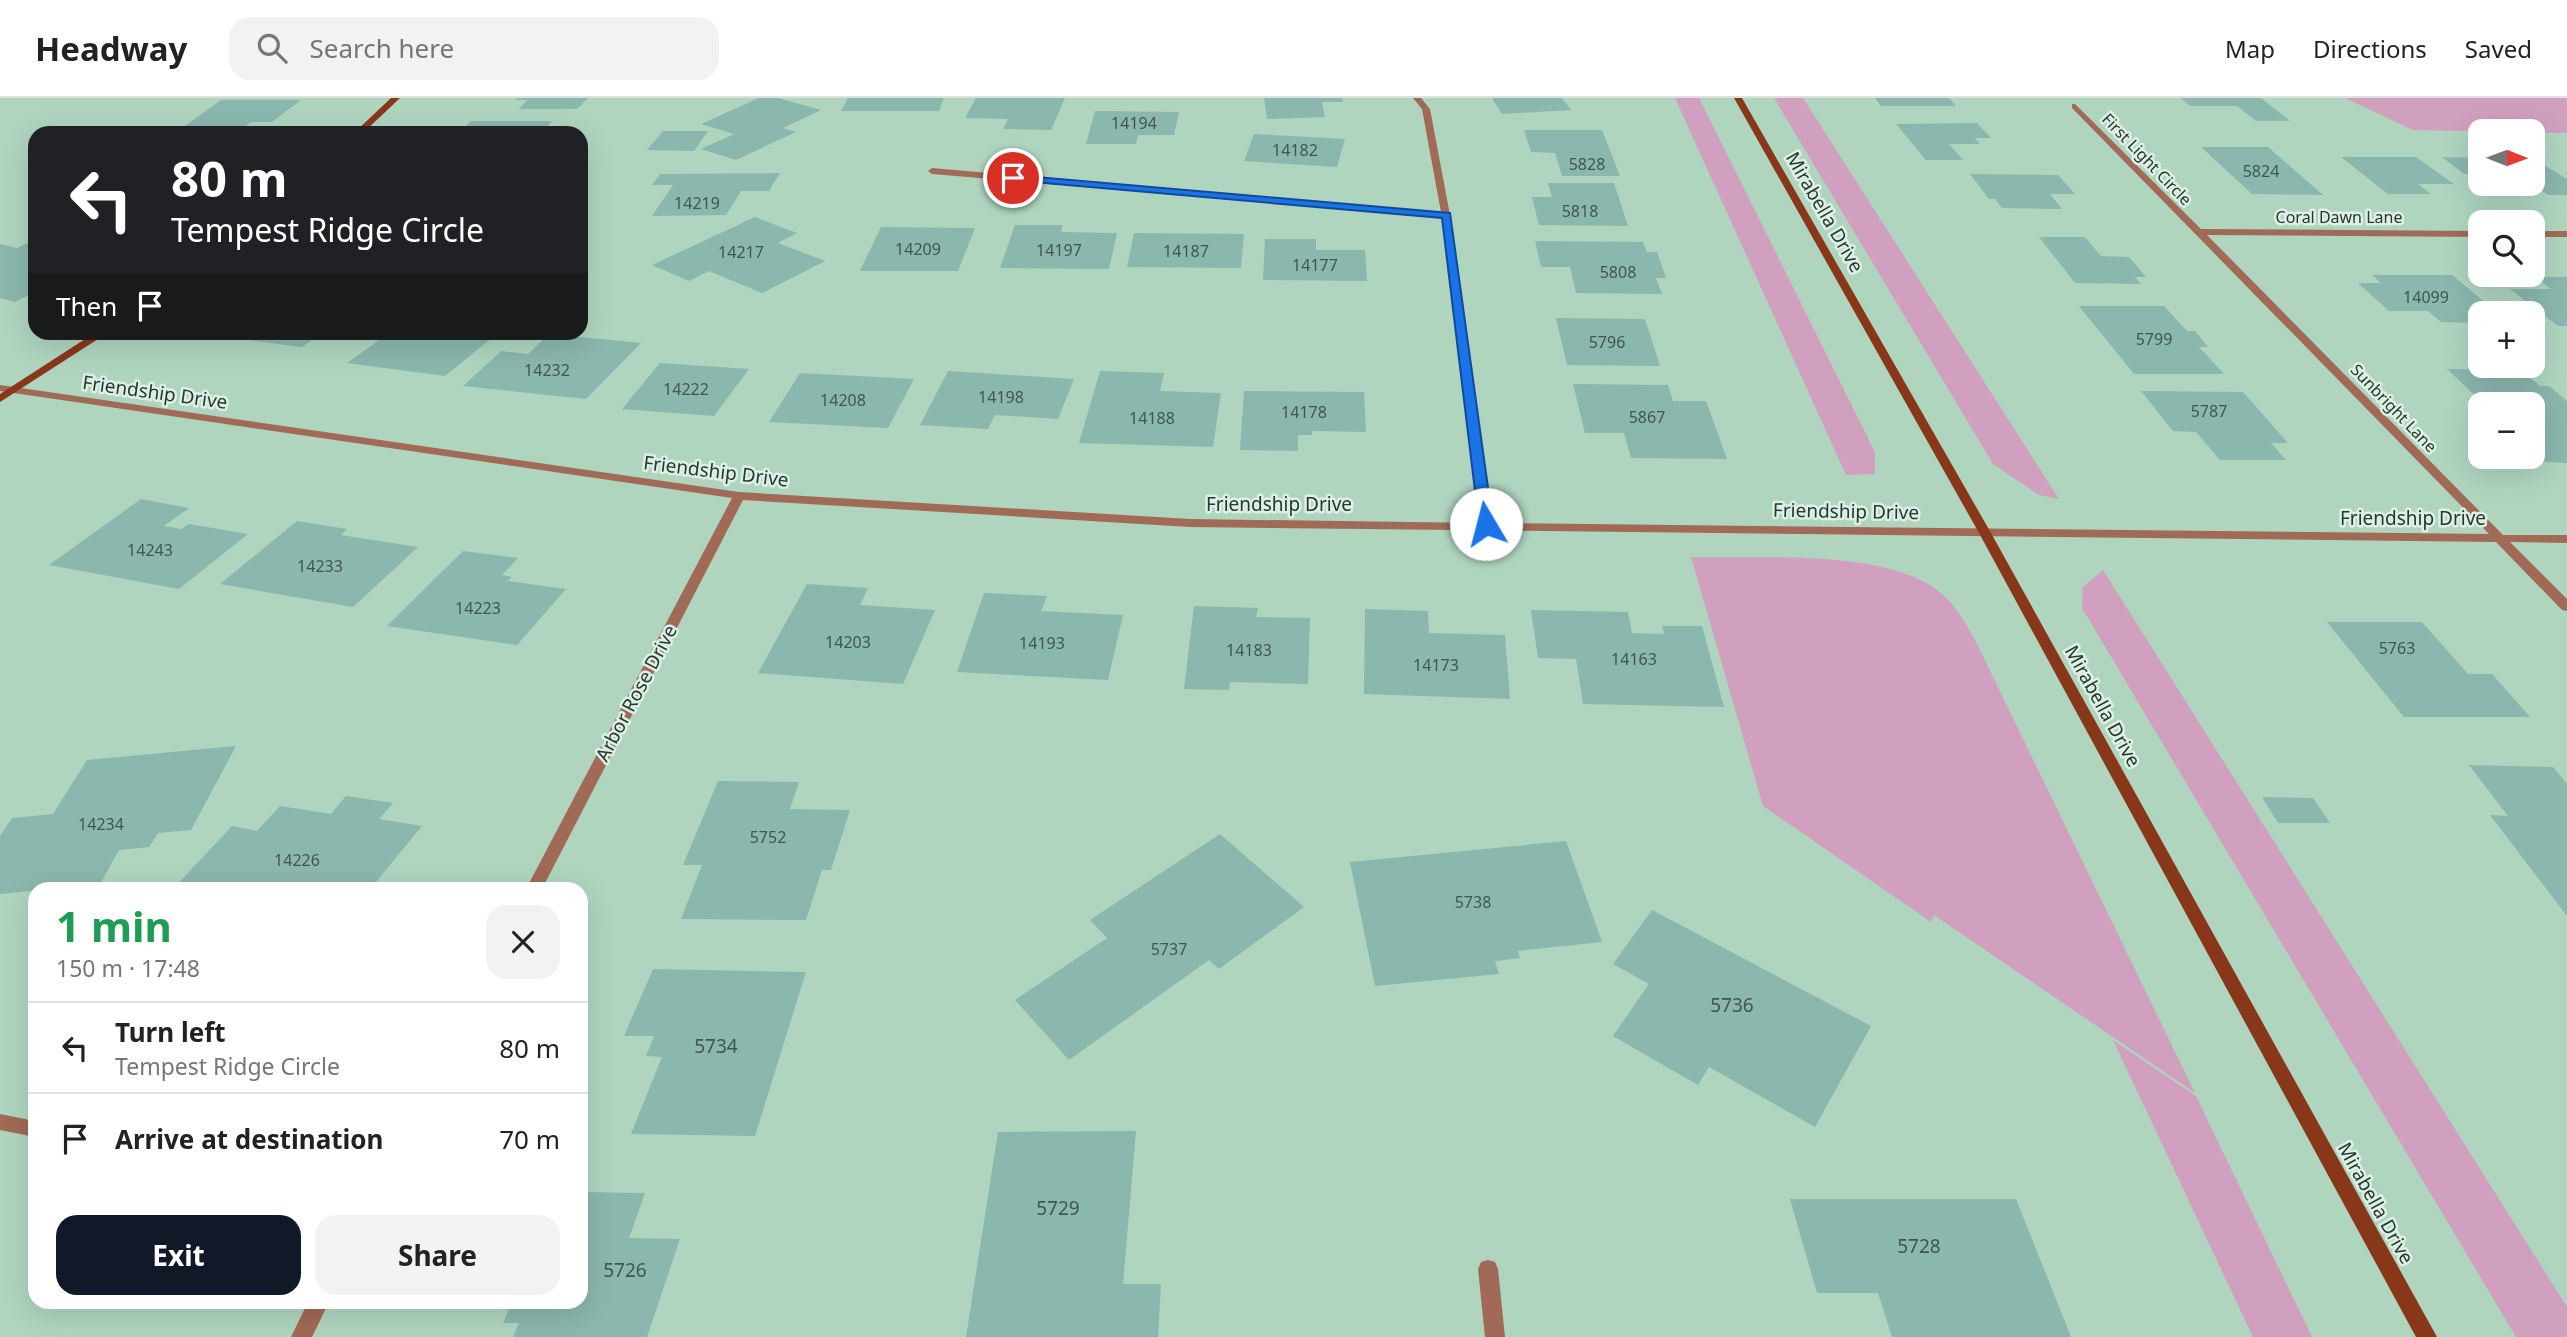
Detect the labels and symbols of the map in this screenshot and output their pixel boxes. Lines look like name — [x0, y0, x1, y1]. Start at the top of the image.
street label: First Light Circle — [2097, 108, 2197, 210]
house number: 14194 — [1111, 112, 1157, 134]
north arrow — [2468, 119, 2544, 196]
house number: 14182 — [1272, 139, 1318, 161]
street label: Mirabella Drive — [1780, 147, 1870, 277]
pin — [983, 148, 1043, 208]
house number: 5828 — [1569, 153, 1605, 175]
house number: 5824 — [2243, 160, 2279, 182]
house number: 14219 — [674, 192, 720, 214]
house number: 5818 — [1562, 200, 1598, 222]
street label: Coral Dawn Lane — [2276, 206, 2402, 228]
house number: 14209 — [895, 238, 941, 260]
house number: 14197 — [1036, 239, 1082, 261]
house number: 14187 — [1163, 240, 1209, 262]
house number: 14217 — [718, 241, 764, 263]
house number: 14177 — [1292, 254, 1338, 276]
house number: 5808 — [1600, 261, 1636, 283]
house number: 14099 — [2403, 286, 2449, 308]
house number: 5799 — [2136, 328, 2172, 350]
house number: 5796 — [1589, 331, 1625, 353]
house number: 14232 — [524, 359, 570, 381]
street label: Sunbright Lane — [2346, 359, 2442, 457]
street label: Friendship Drive — [81, 369, 229, 415]
house number: 14222 — [663, 378, 709, 400]
house number: 14198 — [978, 386, 1024, 408]
house number: 14208 — [820, 389, 866, 411]
house number: 5787 — [2191, 400, 2227, 422]
house number: 14178 — [1281, 401, 1327, 423]
house number: 5867 — [1629, 406, 1665, 428]
house number: 14188 — [1129, 407, 1175, 429]
street label: Friendship Drive — [642, 449, 790, 493]
position arrow — [1449, 487, 1523, 561]
street label: Friendship Drive — [1206, 491, 1352, 517]
street label: Friendship Drive — [1773, 497, 1919, 525]
street label: Friendship Drive — [2340, 505, 2486, 531]
house number: 14243 — [127, 539, 173, 561]
house number: 14233 — [297, 555, 343, 577]
house number: 14223 — [455, 597, 501, 619]
street label: Arbor Rose Drive — [589, 620, 683, 766]
house number: 14203 — [825, 631, 871, 653]
house number: 14193 — [1019, 632, 1065, 654]
house number: 5763 — [2379, 637, 2415, 659]
house number: 14183 — [1226, 639, 1272, 661]
street label: Mirabella Drive — [2059, 641, 2147, 771]
house number: 14163 — [1611, 648, 1657, 670]
house number: 14173 — [1413, 654, 1459, 676]
house number: 14234 — [78, 813, 124, 835]
house number: 5752 — [750, 826, 786, 848]
house number: 14226 — [274, 849, 320, 871]
house number: 5738 — [1455, 891, 1491, 913]
house number: 5737 — [1151, 938, 1187, 960]
house number: 5736 — [1710, 992, 1754, 1018]
house number: 5734 — [694, 1033, 738, 1059]
street label: Mirabella Drive — [2332, 1138, 2420, 1268]
house number: 5729 — [1036, 1195, 1080, 1221]
house number: 5728 — [1897, 1233, 1941, 1259]
house number: 5726 — [603, 1257, 647, 1283]

